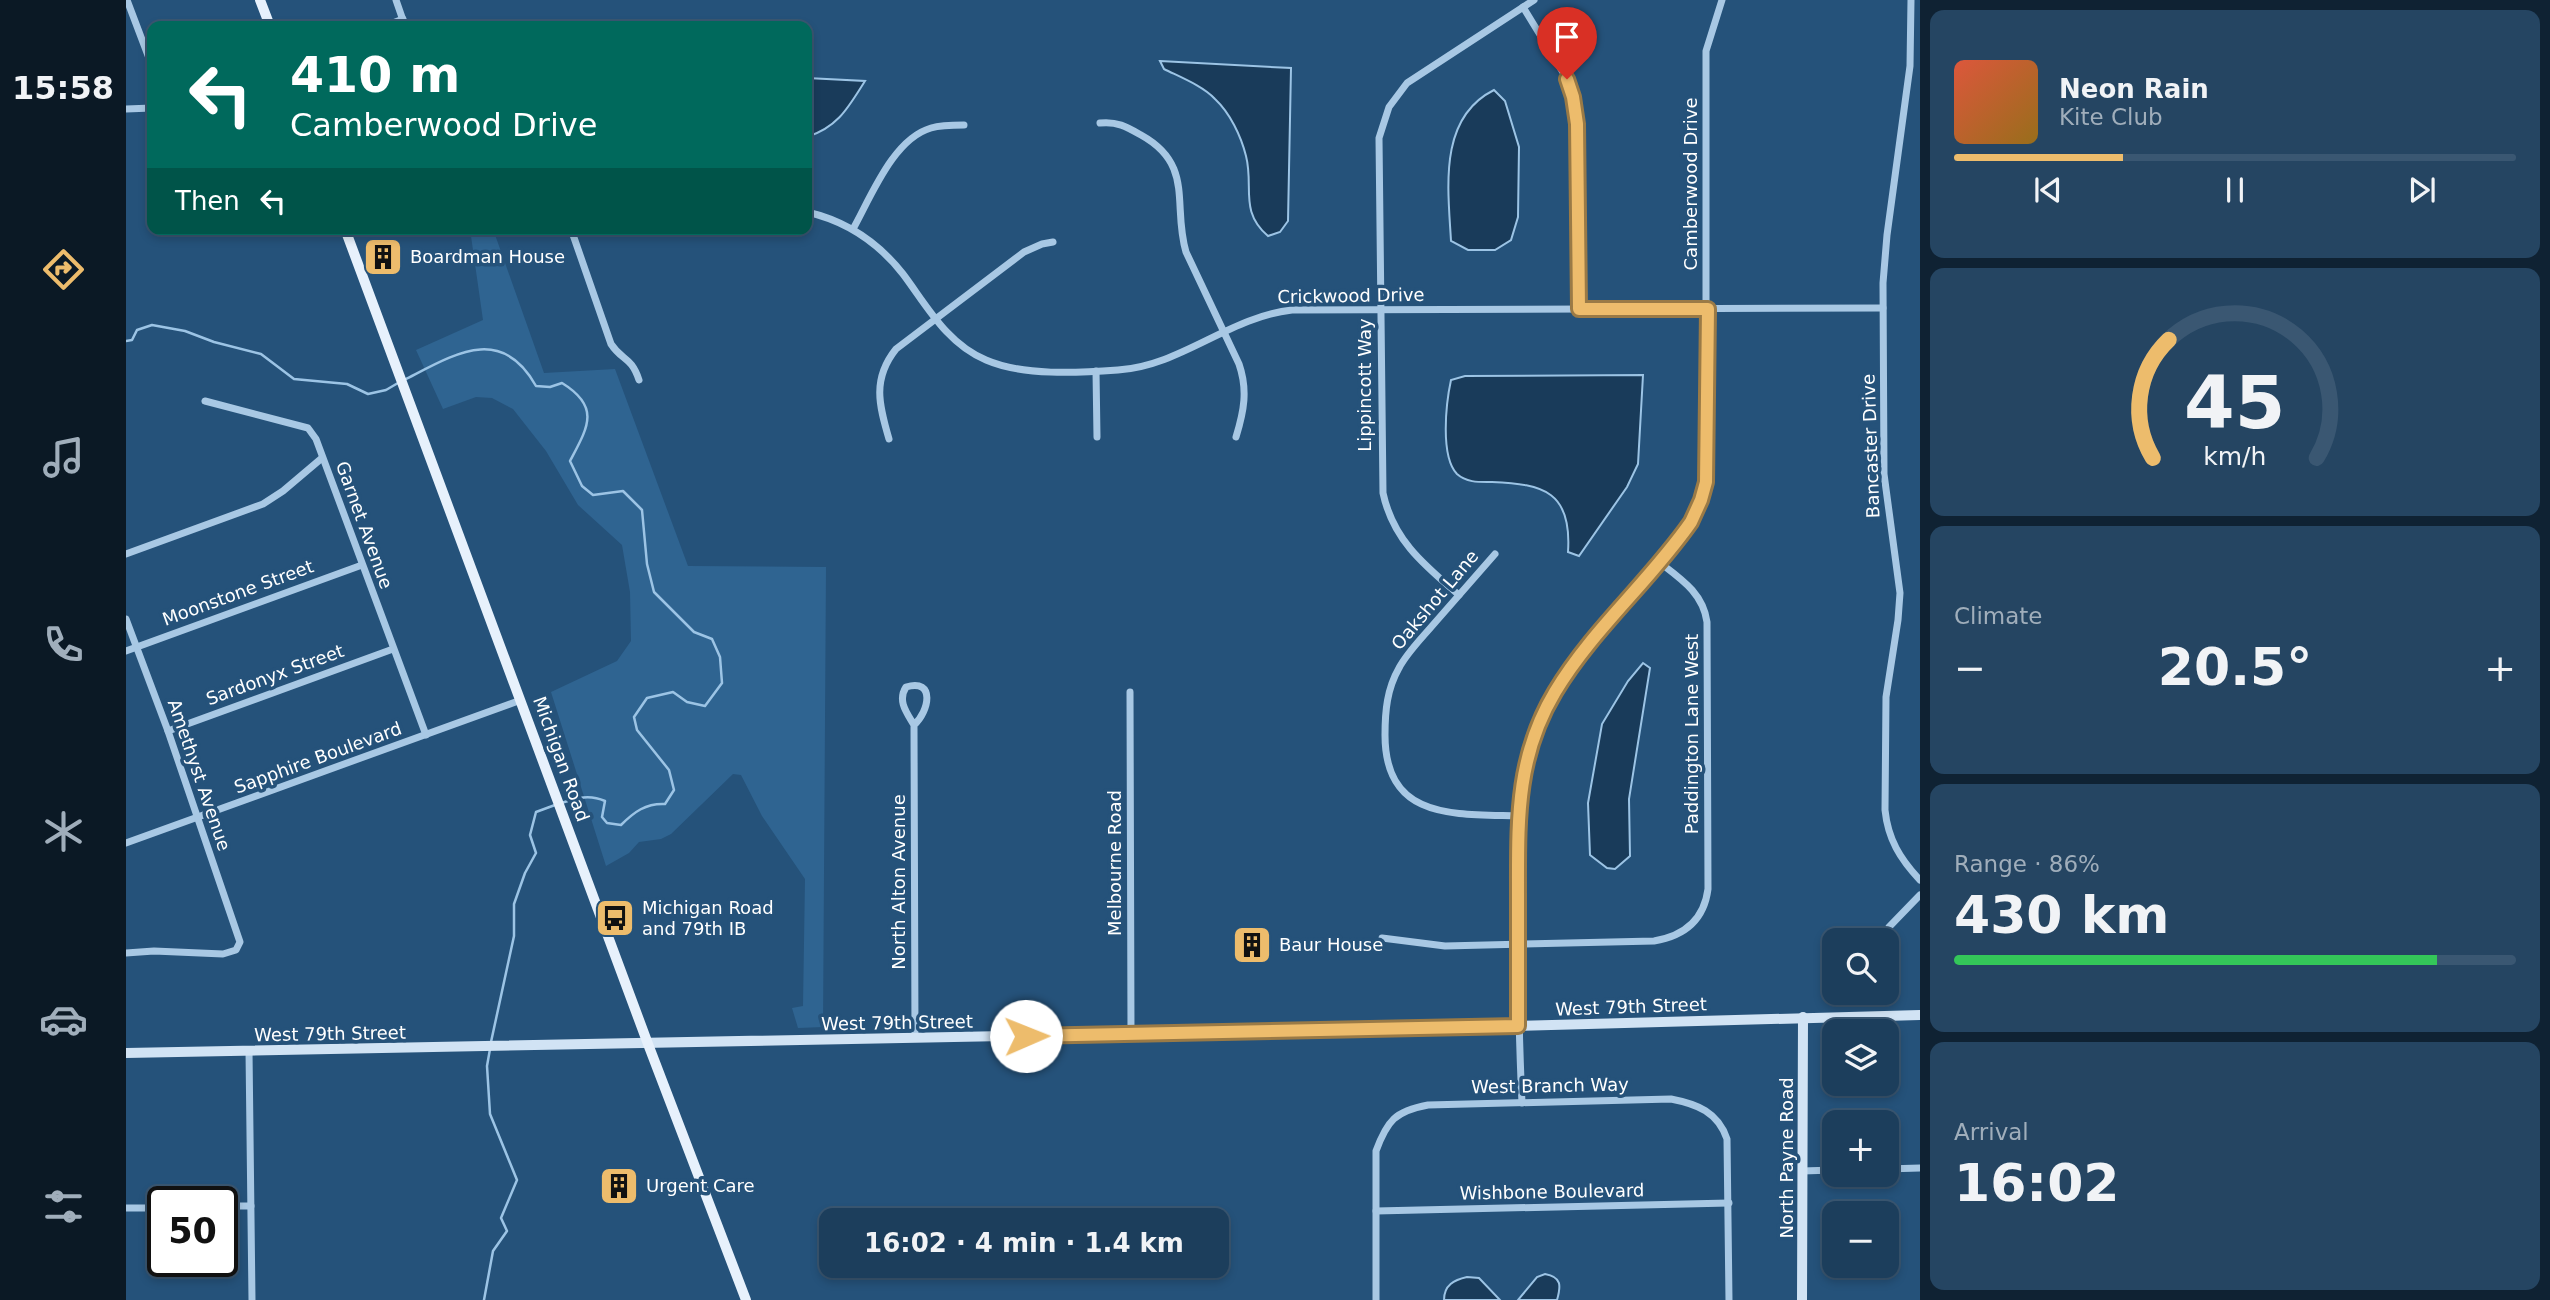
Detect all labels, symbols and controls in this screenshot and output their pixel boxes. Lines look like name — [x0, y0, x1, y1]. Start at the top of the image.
pin — [1537, 7, 1597, 79]
icon: arrive — [1548, 18, 1586, 56]
text: 410 m — [290, 47, 460, 104]
icon: left — [175, 49, 266, 140]
text: 15:58 — [12, 69, 114, 107]
text: Neon Rain — [2059, 74, 2209, 104]
street label: Camberwood Drive — [1680, 98, 1701, 270]
text: Kite Club — [2059, 104, 2163, 130]
text: Camberwood Drive — [290, 106, 597, 144]
icon: previous — [2029, 171, 2067, 209]
icon: pause — [2216, 171, 2254, 209]
icon: next — [2403, 171, 2441, 209]
icon: left — [254, 182, 292, 220]
text: Then — [175, 186, 240, 216]
building icon: Boardman House — [362, 236, 404, 278]
icon: directions — [39, 245, 88, 294]
place label: Boardman House — [410, 246, 565, 267]
street label: Crickwood Drive — [1277, 284, 1425, 307]
street label: Lippincott Way — [1354, 318, 1375, 452]
text: 45 — [2184, 360, 2286, 445]
street label: Bancaster Drive — [1857, 374, 1884, 519]
icon: music — [39, 433, 88, 482]
text: km/h — [2203, 442, 2267, 471]
street label: Garnet Avenue — [332, 458, 397, 591]
street label: Oakshot Lane — [1387, 546, 1482, 654]
street label: Moonstone Street — [159, 555, 316, 630]
text: Climate — [1954, 603, 2043, 629]
icon: phone — [39, 620, 88, 669]
street label: Paddington Lane West — [1681, 634, 1702, 834]
text: 20.5° — [2158, 637, 2312, 697]
street label: Sardonyx Street — [203, 640, 347, 709]
text: − — [1954, 646, 1986, 690]
text: + — [2484, 646, 2516, 690]
street label: Michigan Road — [529, 693, 594, 824]
street label: Amethyst Avenue — [164, 696, 235, 853]
street label: Sapphire Boulevard — [231, 717, 404, 798]
street label: Melbourne Road — [1104, 790, 1125, 936]
street label: North Alton Avenue — [888, 794, 909, 970]
icon: climate — [39, 807, 88, 856]
text: Range · 86% — [1954, 851, 2100, 877]
text: 430 km — [1954, 885, 2169, 945]
bus stop icon: Michigan Road and 79th IB — [594, 897, 636, 939]
place label: Michigan Road and 79th IB — [642, 897, 774, 939]
building icon: Baur House — [1231, 924, 1273, 966]
map controls — [1822, 928, 1899, 1278]
button: search — [1822, 928, 1899, 1005]
place label: Baur House — [1279, 934, 1383, 955]
street label: West 79th Street — [1555, 993, 1707, 1020]
icon: car — [39, 995, 88, 1044]
position arrow — [989, 999, 1063, 1073]
street label: West 79th Street — [821, 1011, 973, 1034]
button: layers — [1822, 1019, 1899, 1096]
street label: West 79th Street — [254, 1022, 406, 1045]
street label: West Branch Way — [1471, 1074, 1629, 1097]
street label: North Payne Road — [1776, 1077, 1797, 1239]
button: + — [1822, 1110, 1899, 1187]
text: Arrival — [1954, 1119, 2029, 1145]
text: 16:02 — [1954, 1153, 2120, 1213]
building icon: Urgent Care — [598, 1165, 640, 1207]
place label: Urgent Care — [646, 1175, 755, 1196]
street label: Wishbone Boulevard — [1459, 1179, 1645, 1204]
icon: filters — [39, 1182, 88, 1231]
speed limit sign: 50 — [147, 1186, 238, 1277]
button: − — [1822, 1201, 1899, 1278]
text: 16:02 · 4 min · 1.4 km — [864, 1228, 1184, 1258]

